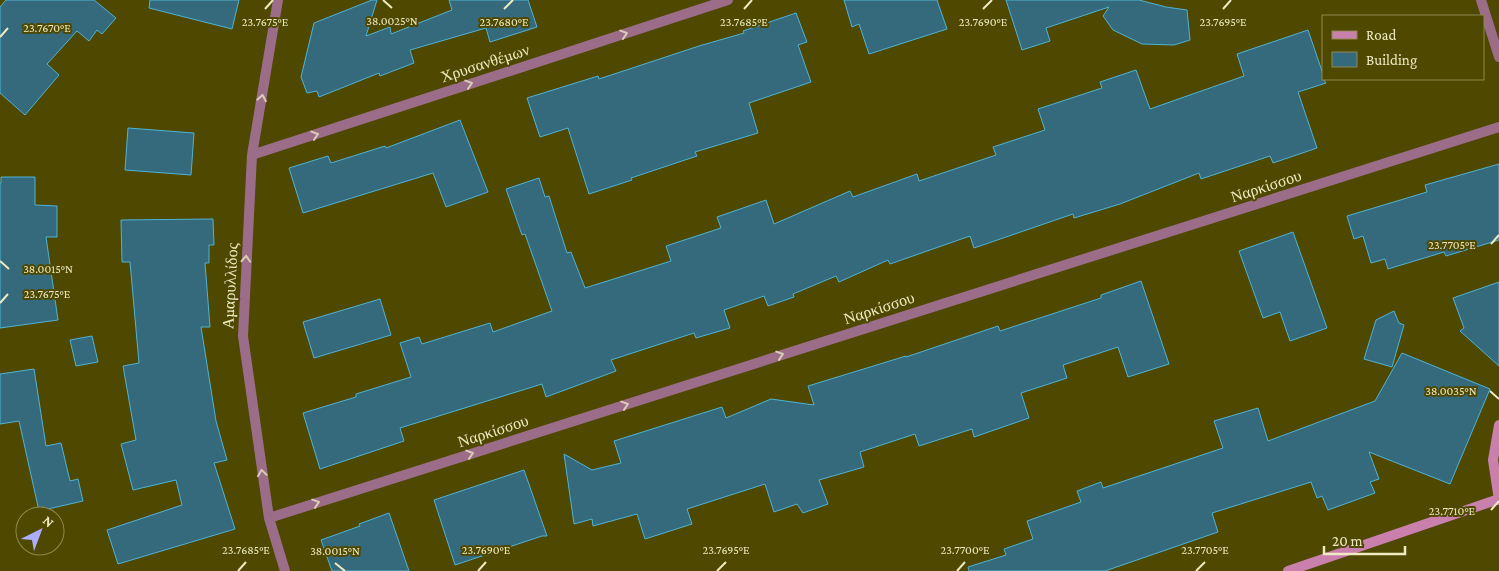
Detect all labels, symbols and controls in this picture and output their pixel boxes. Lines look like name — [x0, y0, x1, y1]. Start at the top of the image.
text: 38.0025°N — [366, 14, 418, 28]
text: 23.7675°E — [242, 15, 289, 29]
text: 23.7680°E — [479, 15, 529, 29]
text: 23.7685°E — [720, 15, 768, 29]
text: 23.7690°E — [959, 15, 1008, 29]
text: 23.7695°E — [1199, 15, 1247, 29]
legend — [1322, 15, 1484, 80]
text: 23.7670°E — [23, 21, 71, 35]
text: Road — [1366, 27, 1397, 43]
one-way arrow — [619, 30, 628, 40]
street label: Χρυσανθέμων — [438, 41, 532, 86]
text: Building — [1366, 52, 1417, 69]
one-way arrow — [465, 80, 473, 90]
one-way arrow — [256, 93, 266, 102]
one-way arrow — [310, 130, 319, 140]
street label: Ναρκίσσου — [1228, 167, 1304, 206]
text: 23.7705°E — [1428, 238, 1476, 252]
street label: Αμαρυλλίδος — [219, 242, 242, 329]
one-way arrow — [241, 255, 252, 263]
text: 38.0015°N — [23, 262, 73, 276]
text: 23.7675°E — [24, 287, 71, 301]
street label: Ναρκίσσου — [841, 289, 917, 328]
one-way arrow — [776, 351, 784, 361]
text: 38.0035°N — [1425, 384, 1477, 398]
one-way arrow — [621, 400, 629, 410]
street label: Ναρκίσσου — [455, 412, 531, 451]
one-way arrow — [466, 449, 474, 459]
one-way arrow — [258, 468, 268, 477]
one-way arrow — [311, 498, 319, 508]
text: 23.7710°E — [1429, 504, 1476, 518]
north arrow — [15, 506, 65, 556]
text: N — [40, 512, 58, 531]
scale bar — [1324, 524, 1405, 556]
text: 20 m — [1332, 533, 1363, 549]
text: 23.7685°E — [222, 543, 270, 557]
text: 23.7690°E — [462, 543, 511, 557]
text: 23.7695°E — [702, 543, 750, 557]
text: 23.7700°E — [941, 543, 990, 557]
text: 23.7705°E — [1181, 543, 1229, 557]
text: 38.0015°N — [310, 544, 360, 558]

